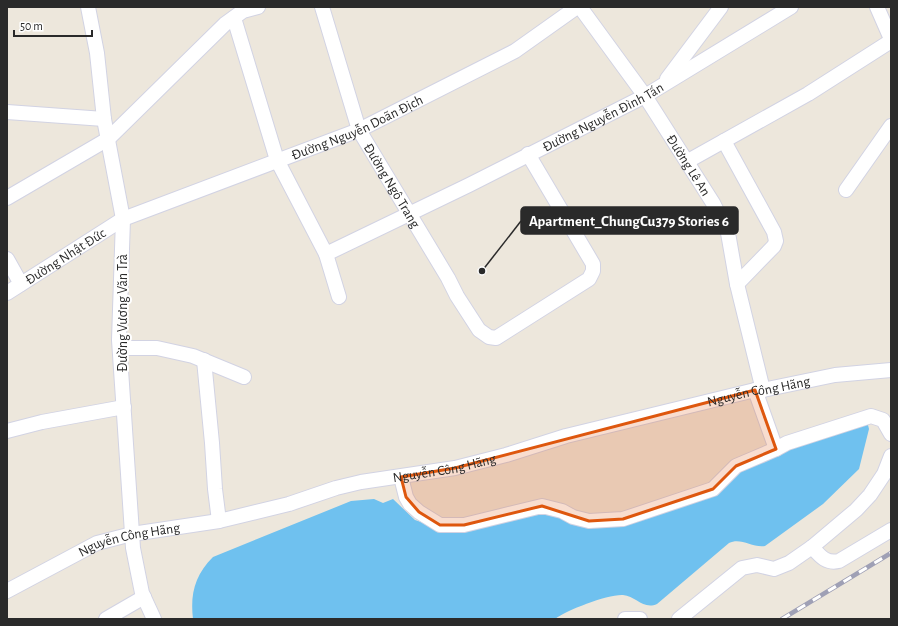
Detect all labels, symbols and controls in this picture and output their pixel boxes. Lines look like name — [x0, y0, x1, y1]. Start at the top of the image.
scale bar — [14, 12, 92, 38]
text: 50 m — [20, 20, 43, 32]
street label: Đường Nguyễn Đình Tấn — [541, 80, 666, 155]
street label: Đường Nguyễn Doãn Địch — [290, 93, 425, 163]
street label: Đường Lê An — [663, 132, 713, 199]
street label: Đường Ngô Trang — [361, 141, 422, 231]
callout: Apartment_ChungCu379 Stories 6 — [521, 207, 738, 234]
text: Apartment_ChungCu379 Stories 6 — [529, 214, 729, 229]
street label: Đường Nhật Đức — [23, 226, 109, 287]
street label: Đường Vương Văn Trà — [116, 253, 130, 372]
street label: Nguyễn Công Hãng — [706, 374, 811, 409]
street label: Nguyễn Công Hãng — [392, 452, 498, 485]
street label: Nguyễn Công Hãng — [76, 521, 181, 560]

